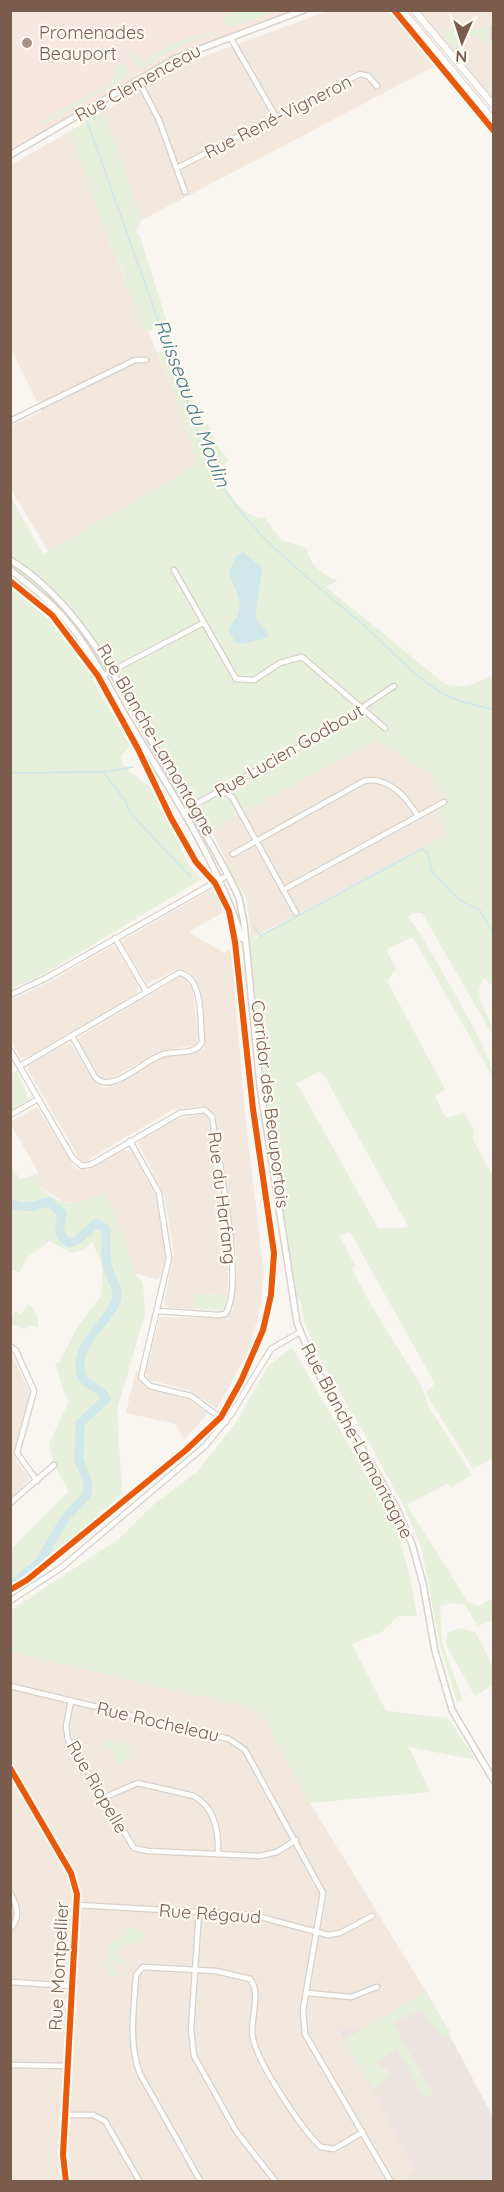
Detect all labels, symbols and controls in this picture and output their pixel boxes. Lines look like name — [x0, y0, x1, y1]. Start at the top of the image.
north arrow — [432, 12, 492, 72]
place label: Promenades Beauport — [39, 21, 145, 65]
marker: Promenades Beauport — [20, 36, 34, 50]
street label: Rue Clemenceau — [71, 38, 205, 127]
text: N — [455, 47, 468, 67]
street label: Rue René-Vigneron — [200, 69, 355, 164]
water label: Ruisseau du Moulin — [149, 315, 236, 491]
street label: Rue Blanche-Lamontagne — [92, 640, 221, 840]
street label: Rue Lucien Godbout — [210, 699, 367, 803]
street label: Corridor des Beauportois — [246, 999, 295, 1209]
street label: Rue du Harfang — [203, 1130, 242, 1266]
street label: Rue Blanche-Lamontagne — [296, 1339, 419, 1542]
street label: Rue Rocheleau — [95, 1696, 222, 1747]
street label: Rue Riopelle — [62, 1736, 133, 1837]
street label: Rue Régaud — [158, 1898, 262, 1929]
street label: Rue Montpellier — [44, 1901, 73, 2031]

